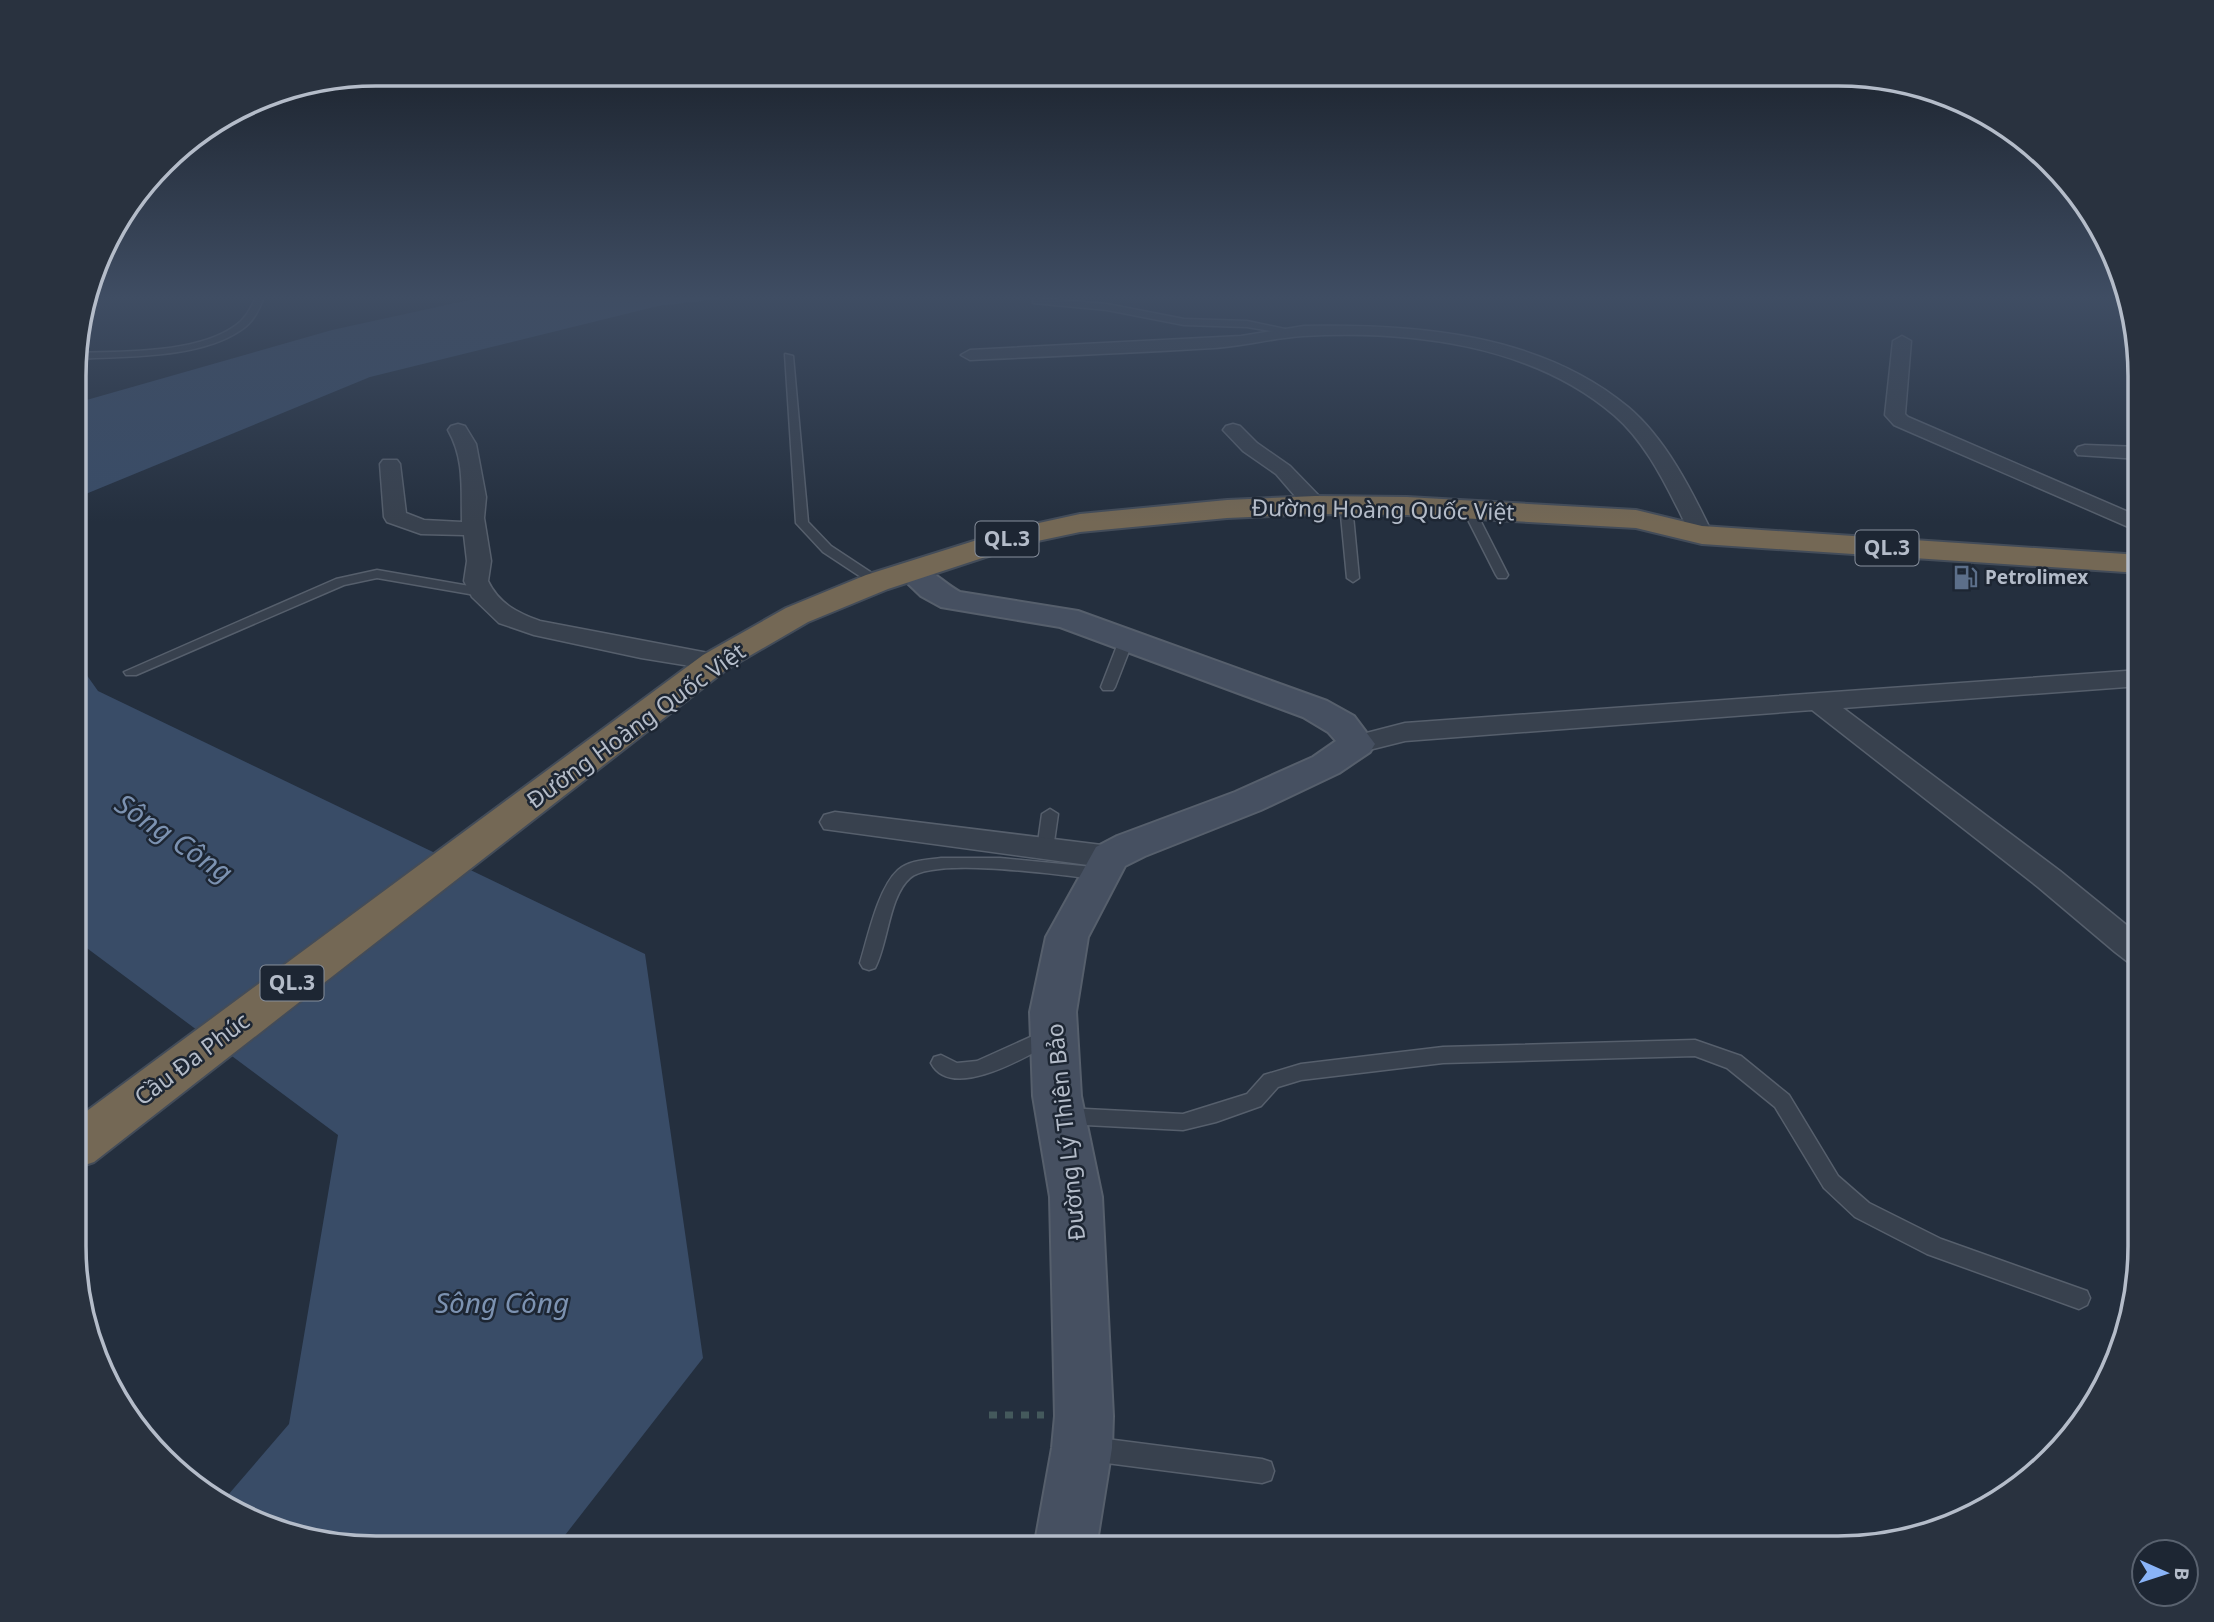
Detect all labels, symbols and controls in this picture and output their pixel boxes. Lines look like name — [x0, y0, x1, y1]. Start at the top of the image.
street label: Đường Hoàng Quốc Việt — [1251, 491, 1515, 527]
road number: QL.3 — [976, 522, 1038, 556]
road number: QL.3 — [1856, 530, 1918, 566]
fuel station icon: Petrolimex — [1951, 563, 1979, 591]
place label: Petrolimex — [1985, 564, 2088, 590]
street label: Đường Hoàng Quốc Việt — [520, 635, 751, 815]
water label: Sông Công — [108, 784, 241, 890]
road number: QL.3 — [260, 965, 324, 1000]
street label: Cầu Đa Phúc — [127, 1004, 256, 1112]
street label: Đường Lý Thiên Bảo — [1038, 1022, 1092, 1242]
water label: Sông Công — [435, 1283, 569, 1321]
north arrow — [2130, 1538, 2200, 1608]
text: B — [2169, 1567, 2195, 1581]

